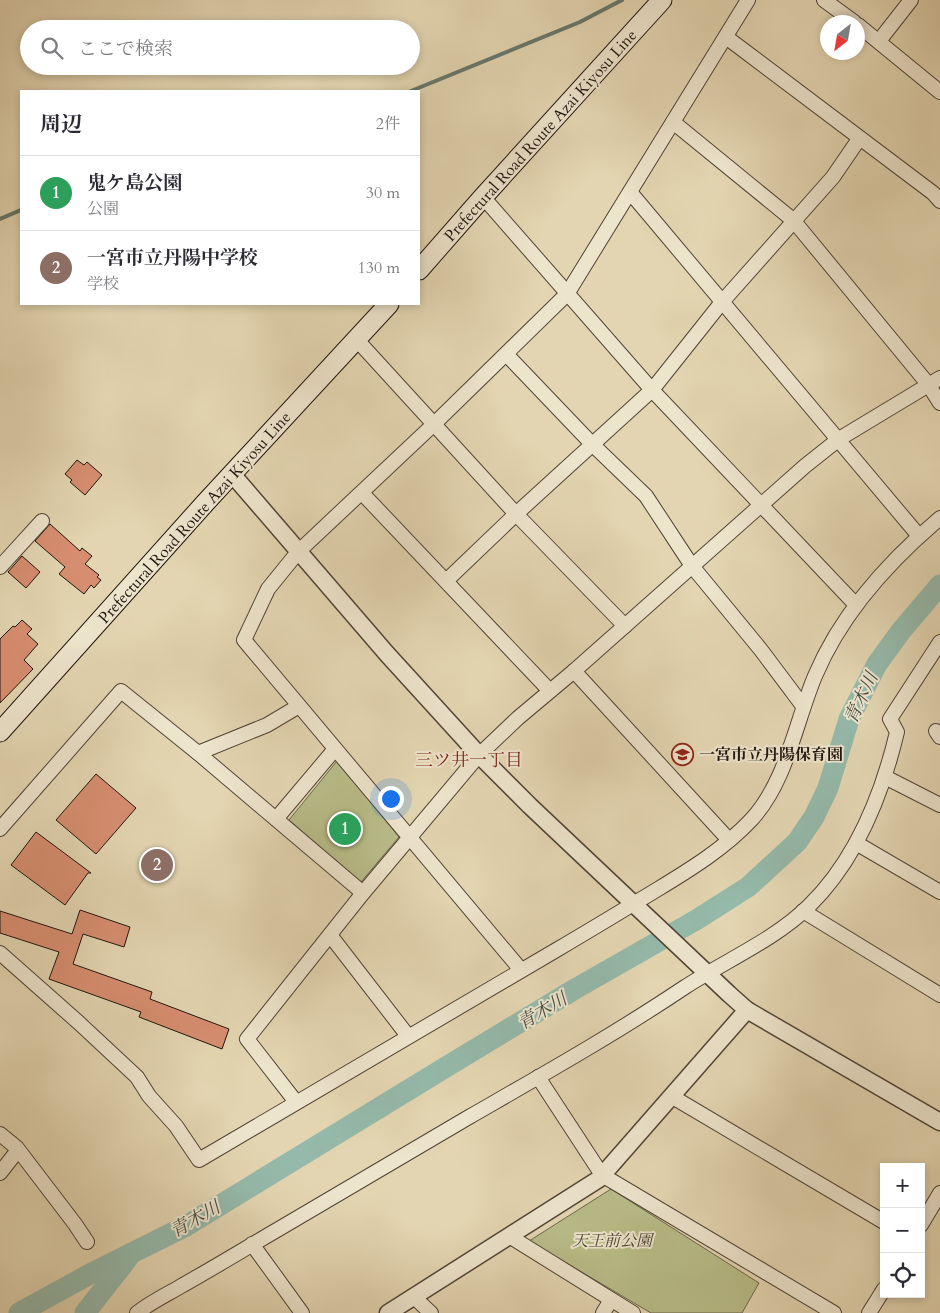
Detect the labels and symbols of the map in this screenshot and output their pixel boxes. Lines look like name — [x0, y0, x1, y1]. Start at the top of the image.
north arrow — [820, 15, 865, 60]
street label: Prefectural Road Route Azai Kiyosu Line — [439, 25, 642, 246]
street label: Prefectural Road Route Azai Kiyosu Line — [93, 407, 296, 628]
water label: 青木川 — [839, 667, 885, 728]
school or university icon: 一宮市立丹陽保育園 — [671, 742, 695, 766]
place label: 一宮市立丹陽保育園 — [699, 744, 843, 766]
district label: 三ツ井一丁目 — [415, 748, 523, 773]
your location — [378, 786, 404, 812]
pin: 1 — [329, 810, 361, 848]
pin: 2 — [141, 846, 173, 884]
water label: 青木川 — [513, 986, 574, 1036]
water label: 青木川 — [166, 1194, 227, 1244]
park label: 天王前公園 — [572, 1230, 655, 1252]

